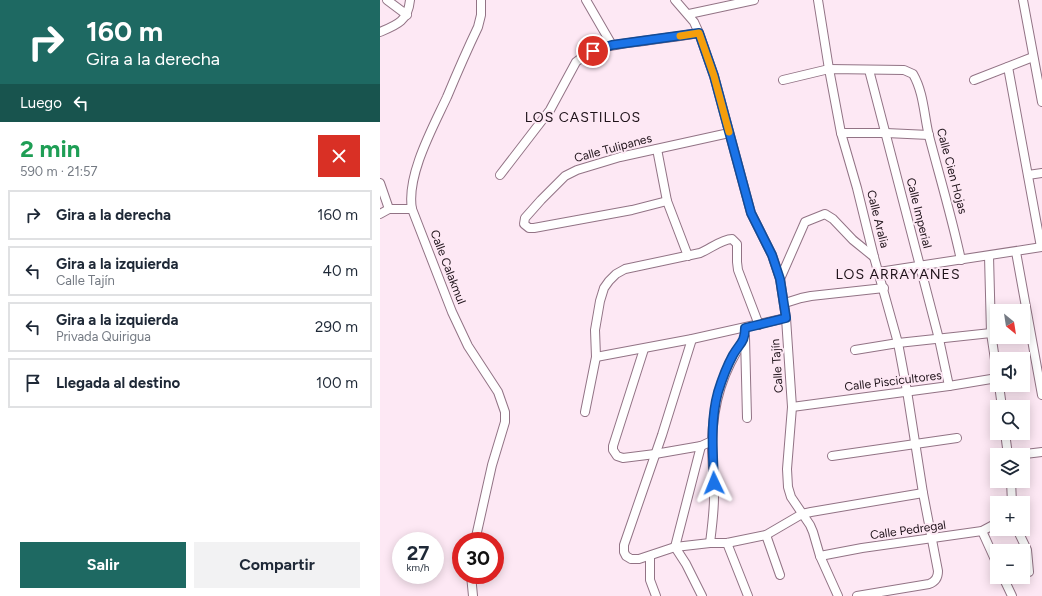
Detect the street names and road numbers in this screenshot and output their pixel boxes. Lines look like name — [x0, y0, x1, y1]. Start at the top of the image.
street label: Calle Cien Hojas — [934, 127, 970, 216]
street label: Calle Tulipanes — [573, 131, 654, 165]
street label: Calle Imperial — [903, 176, 935, 250]
street label: Calle Aralia — [864, 188, 892, 250]
street label: Calle Calakmul — [427, 228, 469, 306]
street label: Calle Tajín — [768, 338, 786, 394]
street label: Calle Piscicultores — [844, 368, 943, 394]
street label: Calle Pedregal — [869, 518, 947, 542]

